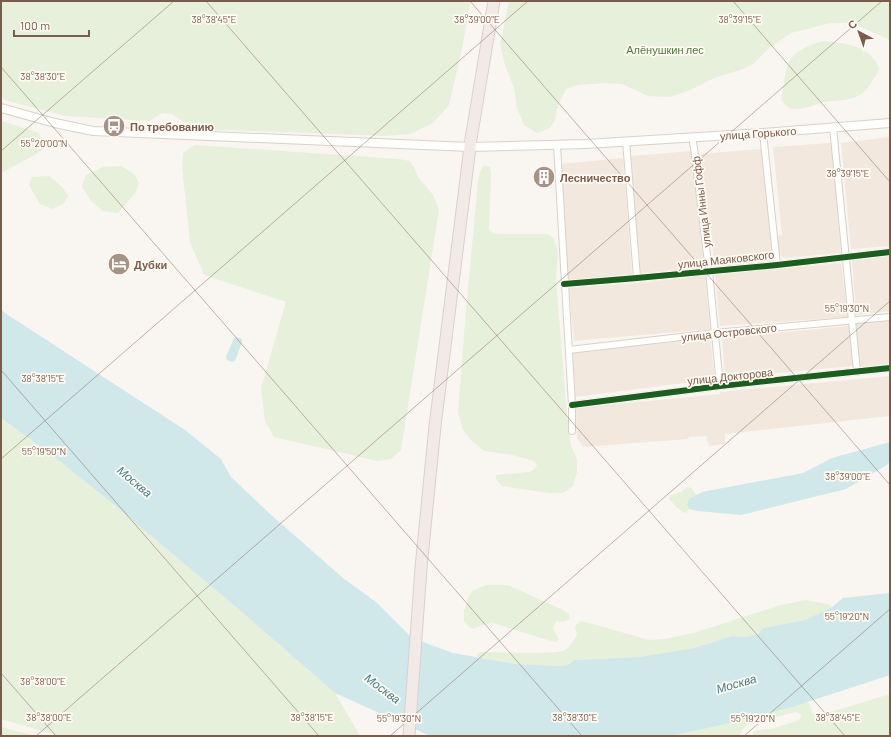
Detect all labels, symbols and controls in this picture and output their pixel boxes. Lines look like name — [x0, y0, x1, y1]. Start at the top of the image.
scale bar — [14, 12, 89, 38]
north arrow — [839, 12, 879, 52]
text: 38°38'45"E — [191, 13, 237, 25]
text: 38°39'00"E — [454, 13, 500, 25]
text: 38°39'15"E — [718, 13, 762, 25]
text: С — [845, 17, 859, 32]
text: 100 m — [20, 18, 50, 32]
park label: Алёнушкин лес — [626, 43, 704, 56]
text: 38°38'30"E — [20, 70, 66, 82]
bus stop icon: По требованию — [101, 113, 127, 139]
place label: По требованию — [130, 120, 214, 133]
street label: улица Горького — [719, 124, 797, 142]
text: 55°20'00"N — [20, 137, 68, 149]
street label: улица Инны Гофф — [689, 156, 713, 248]
building icon: Лесничество — [531, 164, 557, 190]
text: 38°39'15"E — [826, 167, 870, 179]
place label: Лесничество — [560, 171, 631, 184]
street label: улица Маяковского — [677, 247, 775, 271]
hotel icon: Дубки — [106, 251, 132, 277]
place label: Дубки — [134, 258, 167, 271]
text: 55°19'30"N — [825, 302, 869, 314]
street label: улица Островского — [681, 321, 777, 343]
street label: улица Докторова — [686, 365, 774, 387]
text: 38°38'15"E — [21, 372, 65, 384]
text: 55°19'50"N — [22, 445, 66, 457]
water label: Москва — [115, 462, 155, 500]
text: 38°39'00"E — [825, 470, 871, 482]
text: 55°19'20"N — [825, 610, 869, 622]
water label: Москва — [362, 670, 404, 706]
water label: Москва — [714, 671, 758, 695]
text: 38°38'00"E — [20, 675, 66, 687]
text: 38°38'00"E — [26, 711, 72, 723]
text: 38°38'15"E — [290, 711, 334, 723]
text: 38°38'30"E — [552, 711, 598, 723]
text: 38°38'45"E — [815, 711, 861, 723]
text: 55°19'30"N — [377, 712, 421, 724]
text: 55°19'20"N — [731, 712, 775, 724]

